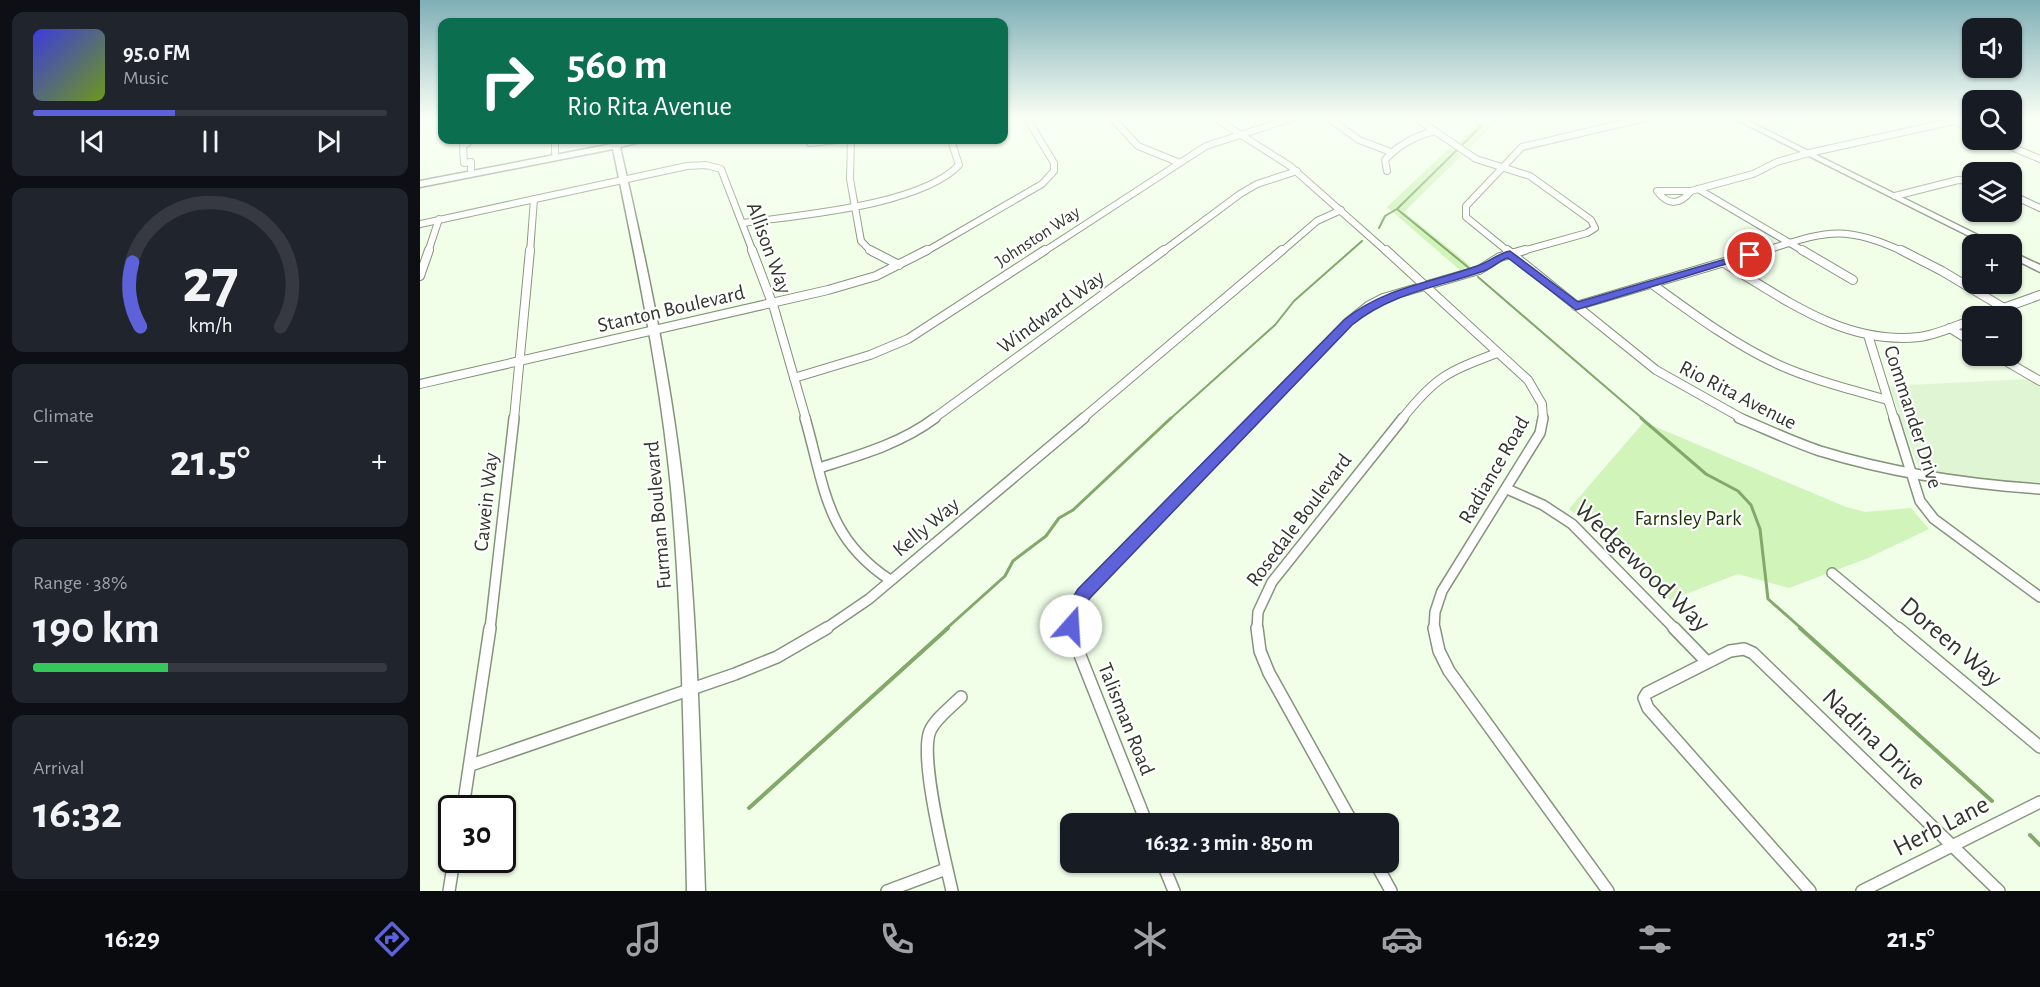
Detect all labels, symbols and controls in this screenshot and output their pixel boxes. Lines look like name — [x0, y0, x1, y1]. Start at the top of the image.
map controls — [1962, 18, 2022, 366]
button: sound — [1962, 18, 2022, 78]
text: 95.0 FM — [123, 42, 190, 64]
icon: right — [468, 42, 546, 120]
text: 560 m — [567, 44, 668, 86]
text: Music — [123, 68, 169, 88]
button: search — [1962, 90, 2022, 150]
text: Rio Rita Avenue — [567, 93, 732, 120]
icon: previous — [76, 125, 109, 158]
icon: pause — [194, 125, 227, 158]
icon: next — [312, 125, 345, 158]
button: layers — [1962, 162, 2022, 222]
street label: Allison Way — [743, 199, 795, 297]
street label: Johnston Way — [993, 203, 1084, 271]
pin — [1724, 229, 1775, 280]
button: + — [1962, 234, 2022, 294]
icon: arrive — [1733, 238, 1766, 271]
text: 27 — [182, 251, 238, 313]
street label: Windward Way — [994, 266, 1108, 358]
street label: Stanton Boulevard — [595, 282, 747, 336]
button: − — [1962, 306, 2022, 366]
text: km/h — [188, 315, 232, 336]
street label: Commander Drive — [1880, 343, 1946, 491]
street label: Rio Rita Avenue — [1676, 357, 1800, 433]
text: Climate — [33, 406, 94, 426]
street label: Radiance Road — [1455, 413, 1533, 527]
text: 21.5° — [170, 439, 250, 484]
street label: Furman Boulevard — [641, 440, 675, 590]
text: − — [33, 445, 49, 478]
text: + — [371, 445, 387, 478]
street label: Rosedale Boulevard — [1242, 450, 1356, 590]
street label: Cawein Way — [470, 452, 502, 552]
street label: Kelly Way — [889, 493, 963, 561]
street label: Wedgewood Way — [1569, 495, 1715, 637]
park label: Farnsley Park — [1635, 508, 1742, 529]
text: Range · 38% — [33, 573, 127, 593]
street label: Doreen Way — [1895, 592, 2007, 692]
position arrow — [1039, 594, 1103, 658]
text: 190 km — [33, 606, 160, 651]
street label: Talisman Road — [1094, 660, 1158, 778]
street label: Nadina Drive — [1817, 684, 1931, 794]
text: Arrival — [33, 758, 84, 778]
text: 16:32 — [33, 791, 122, 836]
street label: Herb Lane — [1889, 791, 1993, 861]
speed limit sign: 30 — [438, 795, 516, 873]
text: 16:32 · 3 min · 850 m — [1146, 832, 1313, 854]
icon: directions — [371, 918, 413, 960]
icon: music — [623, 918, 665, 960]
icon: phone — [876, 918, 918, 960]
icon: climate — [1129, 918, 1171, 960]
icon: car — [1381, 918, 1423, 960]
icon: filters — [1634, 918, 1676, 960]
text: 16:29 — [105, 925, 160, 952]
text: 21.5° — [1886, 925, 1935, 952]

